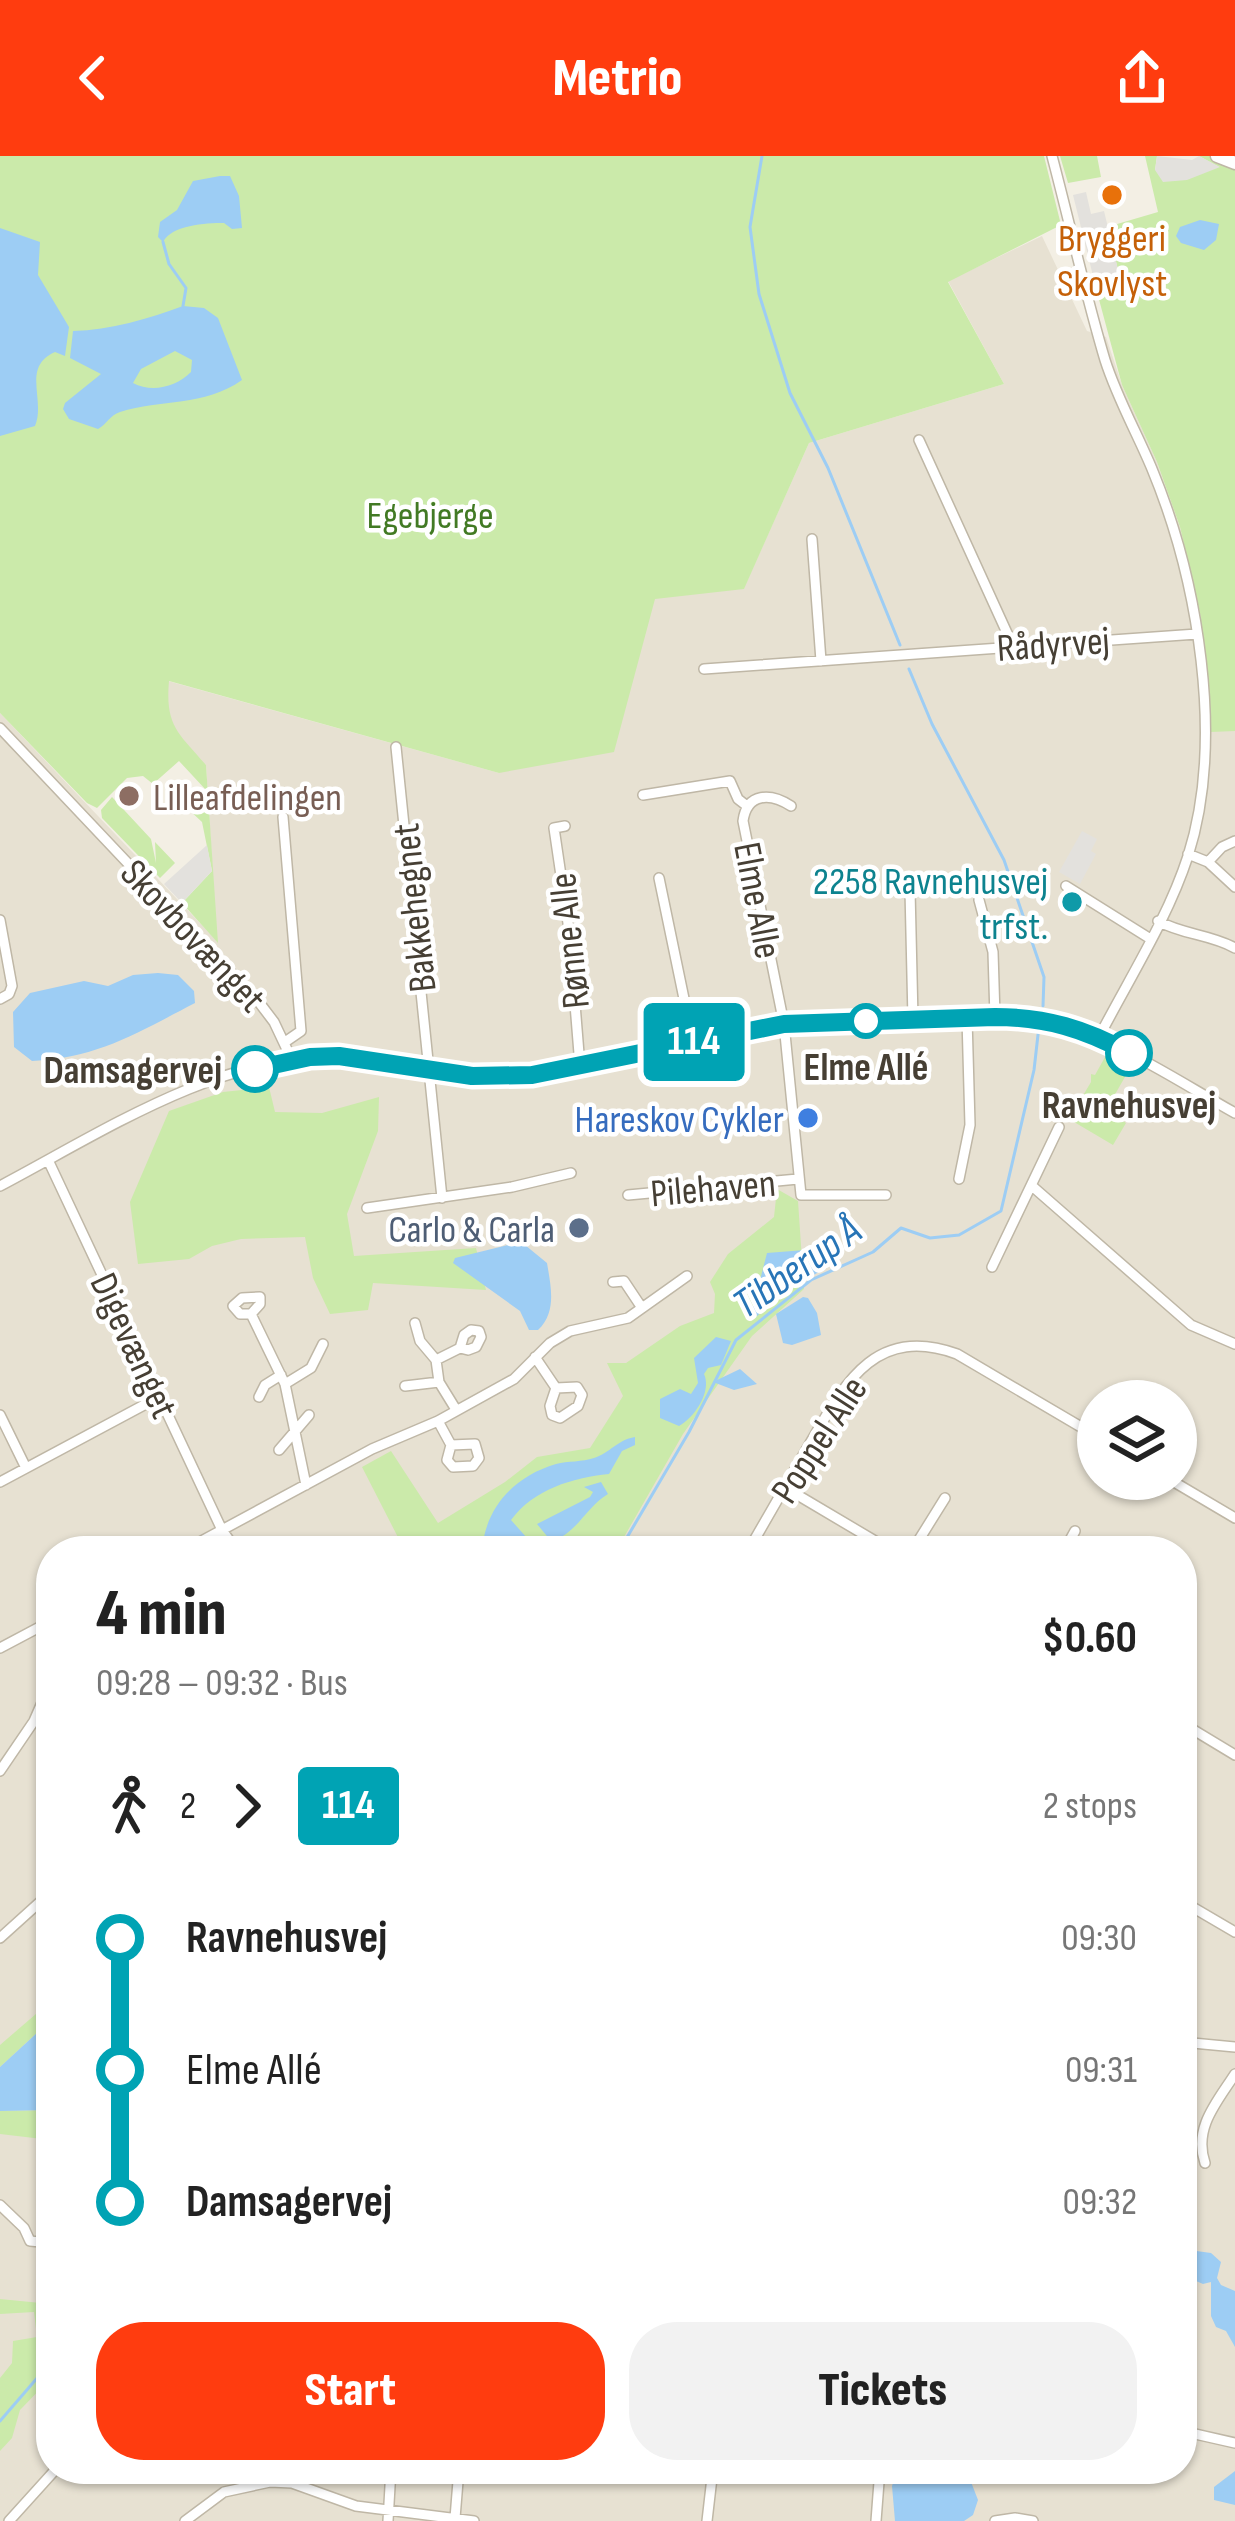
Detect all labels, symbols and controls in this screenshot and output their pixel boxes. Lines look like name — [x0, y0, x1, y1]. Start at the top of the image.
icon: back — [60, 45, 126, 111]
icon: share — [1109, 45, 1175, 111]
text: Metrio — [553, 46, 682, 111]
marker: Bryggeri Skovlyst — [1099, 182, 1125, 208]
place label: Bryggeri Skovlyst — [1057, 216, 1167, 308]
park label: Egebjerge — [366, 493, 494, 540]
street label: Rådyrvej — [995, 618, 1111, 673]
place label: Lilleafdelingen — [153, 775, 342, 822]
marker: Lilleafdelingen — [116, 783, 142, 809]
street label: Bakkehegnet — [383, 821, 448, 994]
street label: Elme Alle — [722, 838, 791, 963]
street label: Skovbovænget — [110, 851, 275, 1023]
place label: 2258 Ravnehusvej trfst. — [813, 859, 1048, 951]
street label: Rønne Alle — [540, 870, 601, 1011]
marker: 2258 Ravnehusvej trfst. — [1059, 889, 1085, 915]
line badge: 114 — [625, 1003, 763, 1081]
marker: Elme Allé — [850, 1005, 882, 1037]
text: 114 — [668, 1016, 720, 1067]
marker: Ravnehusvej — [1107, 1031, 1151, 1075]
place label: Elme Allé — [804, 1045, 928, 1092]
marker: Damsagervej — [233, 1047, 277, 1091]
place label: Damsagervej — [43, 1048, 222, 1095]
place label: Ravnehusvej — [1042, 1083, 1216, 1130]
place label: Hareskov Cykler — [575, 1097, 784, 1144]
marker: Hareskov Cykler — [795, 1105, 821, 1131]
street label: Pilehaven — [649, 1161, 778, 1218]
water label: Tibberup Å — [723, 1206, 871, 1331]
place label: Carlo & Carla — [388, 1207, 555, 1254]
marker: Carlo & Carla — [566, 1215, 592, 1241]
street label: Digevænget — [79, 1266, 187, 1426]
street label: Poppel Alle — [762, 1368, 878, 1512]
map controls — [1077, 1380, 1197, 1500]
button: layers — [1077, 1380, 1197, 1500]
text: 4 min — [96, 1575, 227, 1654]
text: $0.60 — [1042, 1611, 1137, 1666]
text: 09:28 – 09:32 · Bus — [96, 1660, 348, 1707]
icon: walk — [96, 1773, 162, 1839]
icon: forward — [214, 1773, 280, 1839]
text: 114 — [322, 1780, 375, 1831]
text: 2 — [180, 1783, 196, 1830]
text: 2 stops — [1043, 1783, 1137, 1830]
text: Ravnehusvej — [186, 1911, 387, 1966]
text: 09:30 — [1061, 1915, 1137, 1962]
text: Elme Allé — [186, 2043, 322, 2098]
text: 09:31 — [1065, 2047, 1137, 2094]
text: Damsagervej — [186, 2175, 392, 2230]
text: 09:32 — [1063, 2179, 1137, 2226]
button: Start — [96, 2322, 605, 2460]
button: Tickets — [629, 2322, 1137, 2460]

